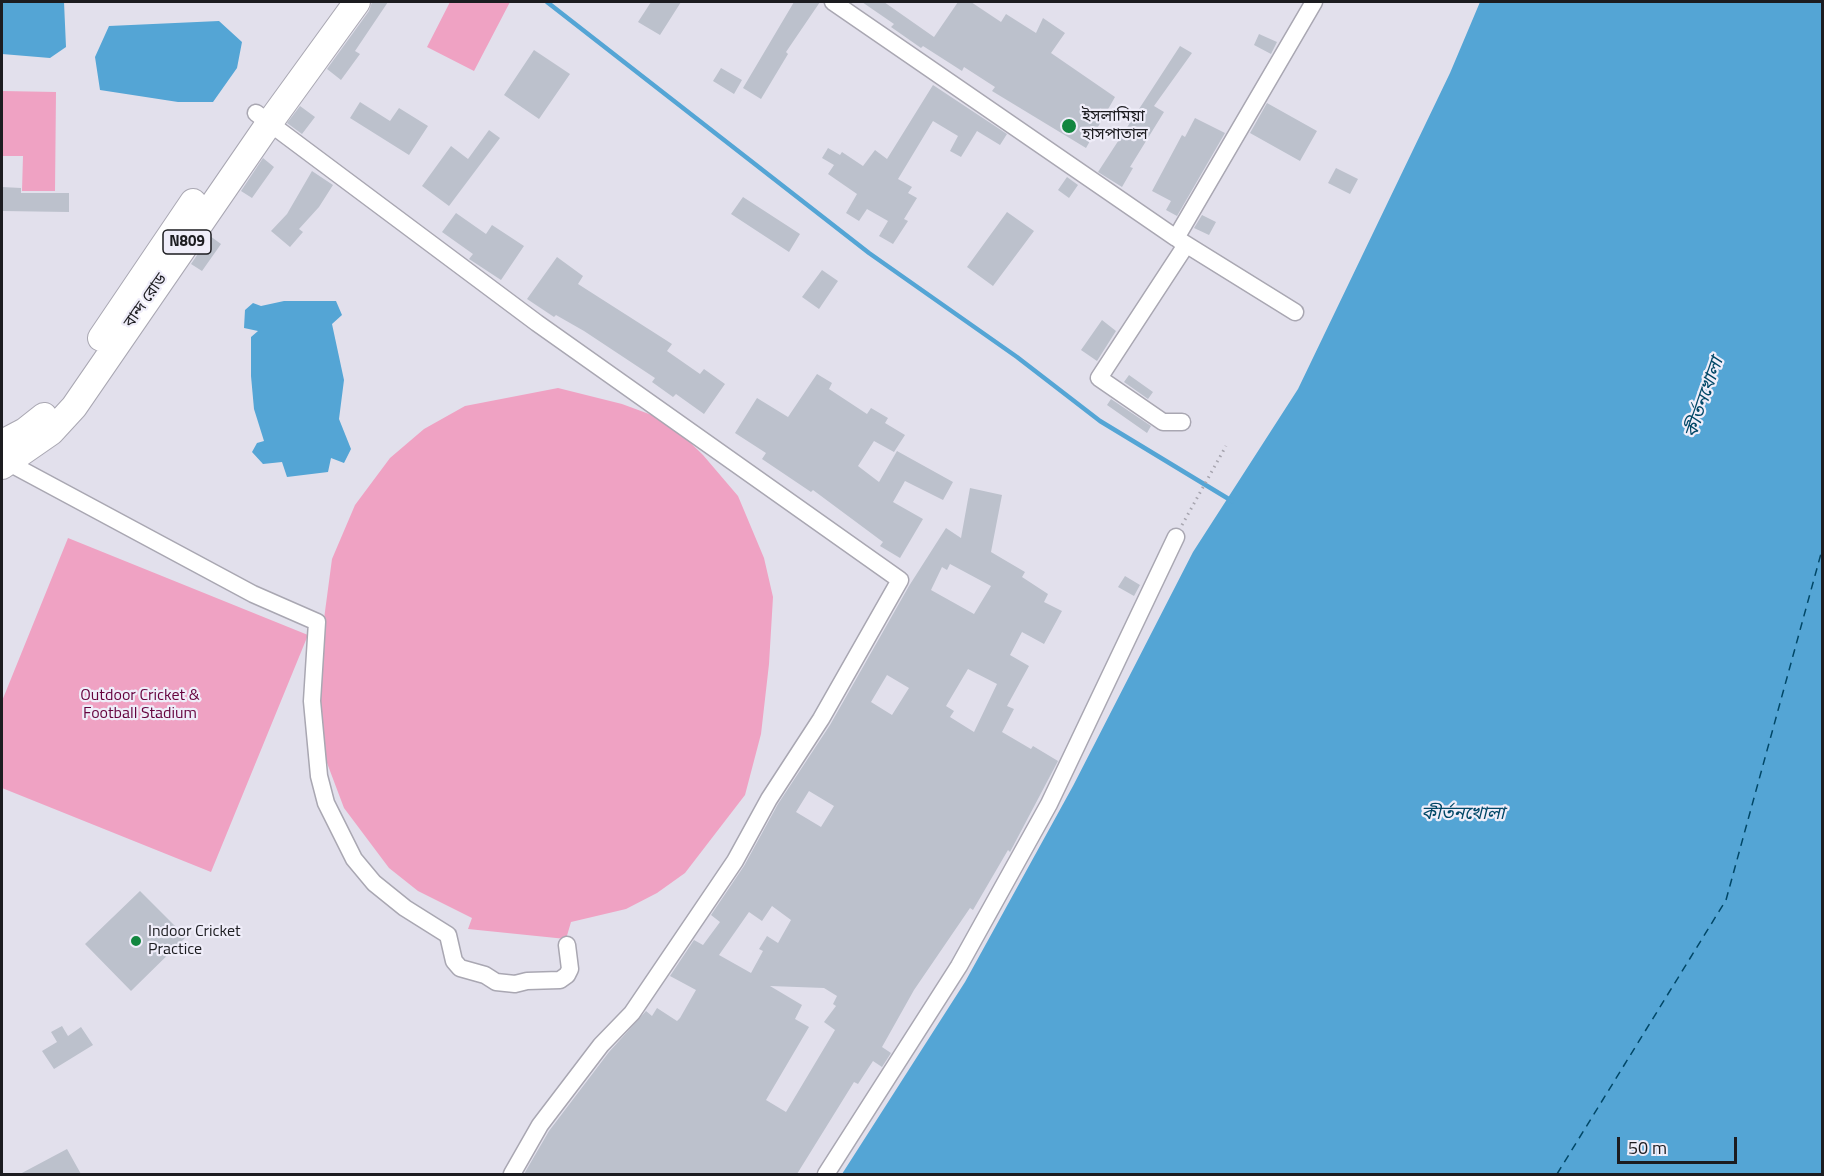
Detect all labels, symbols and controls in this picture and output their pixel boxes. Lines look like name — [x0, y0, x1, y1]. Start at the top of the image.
place label: ইসলামিয়া হাসপাতাল — [1082, 107, 1148, 145]
marker: ইসলামিয়া হাসপাতাল — [1060, 117, 1078, 135]
road number: N809 — [163, 230, 211, 254]
street label: বান্দ রোড — [120, 270, 172, 332]
water label: কীর্তনখোলা — [1681, 355, 1729, 441]
park label: Outdoor Cricket & Football Stadium — [80, 686, 200, 724]
water label: কীর্তনখোলা — [1421, 804, 1505, 826]
place label: Indoor Cricket Practice — [148, 922, 241, 960]
marker: Indoor Cricket Practice — [129, 934, 143, 948]
scale bar — [1620, 1125, 1740, 1163]
text: 50 m — [1628, 1134, 1667, 1161]

